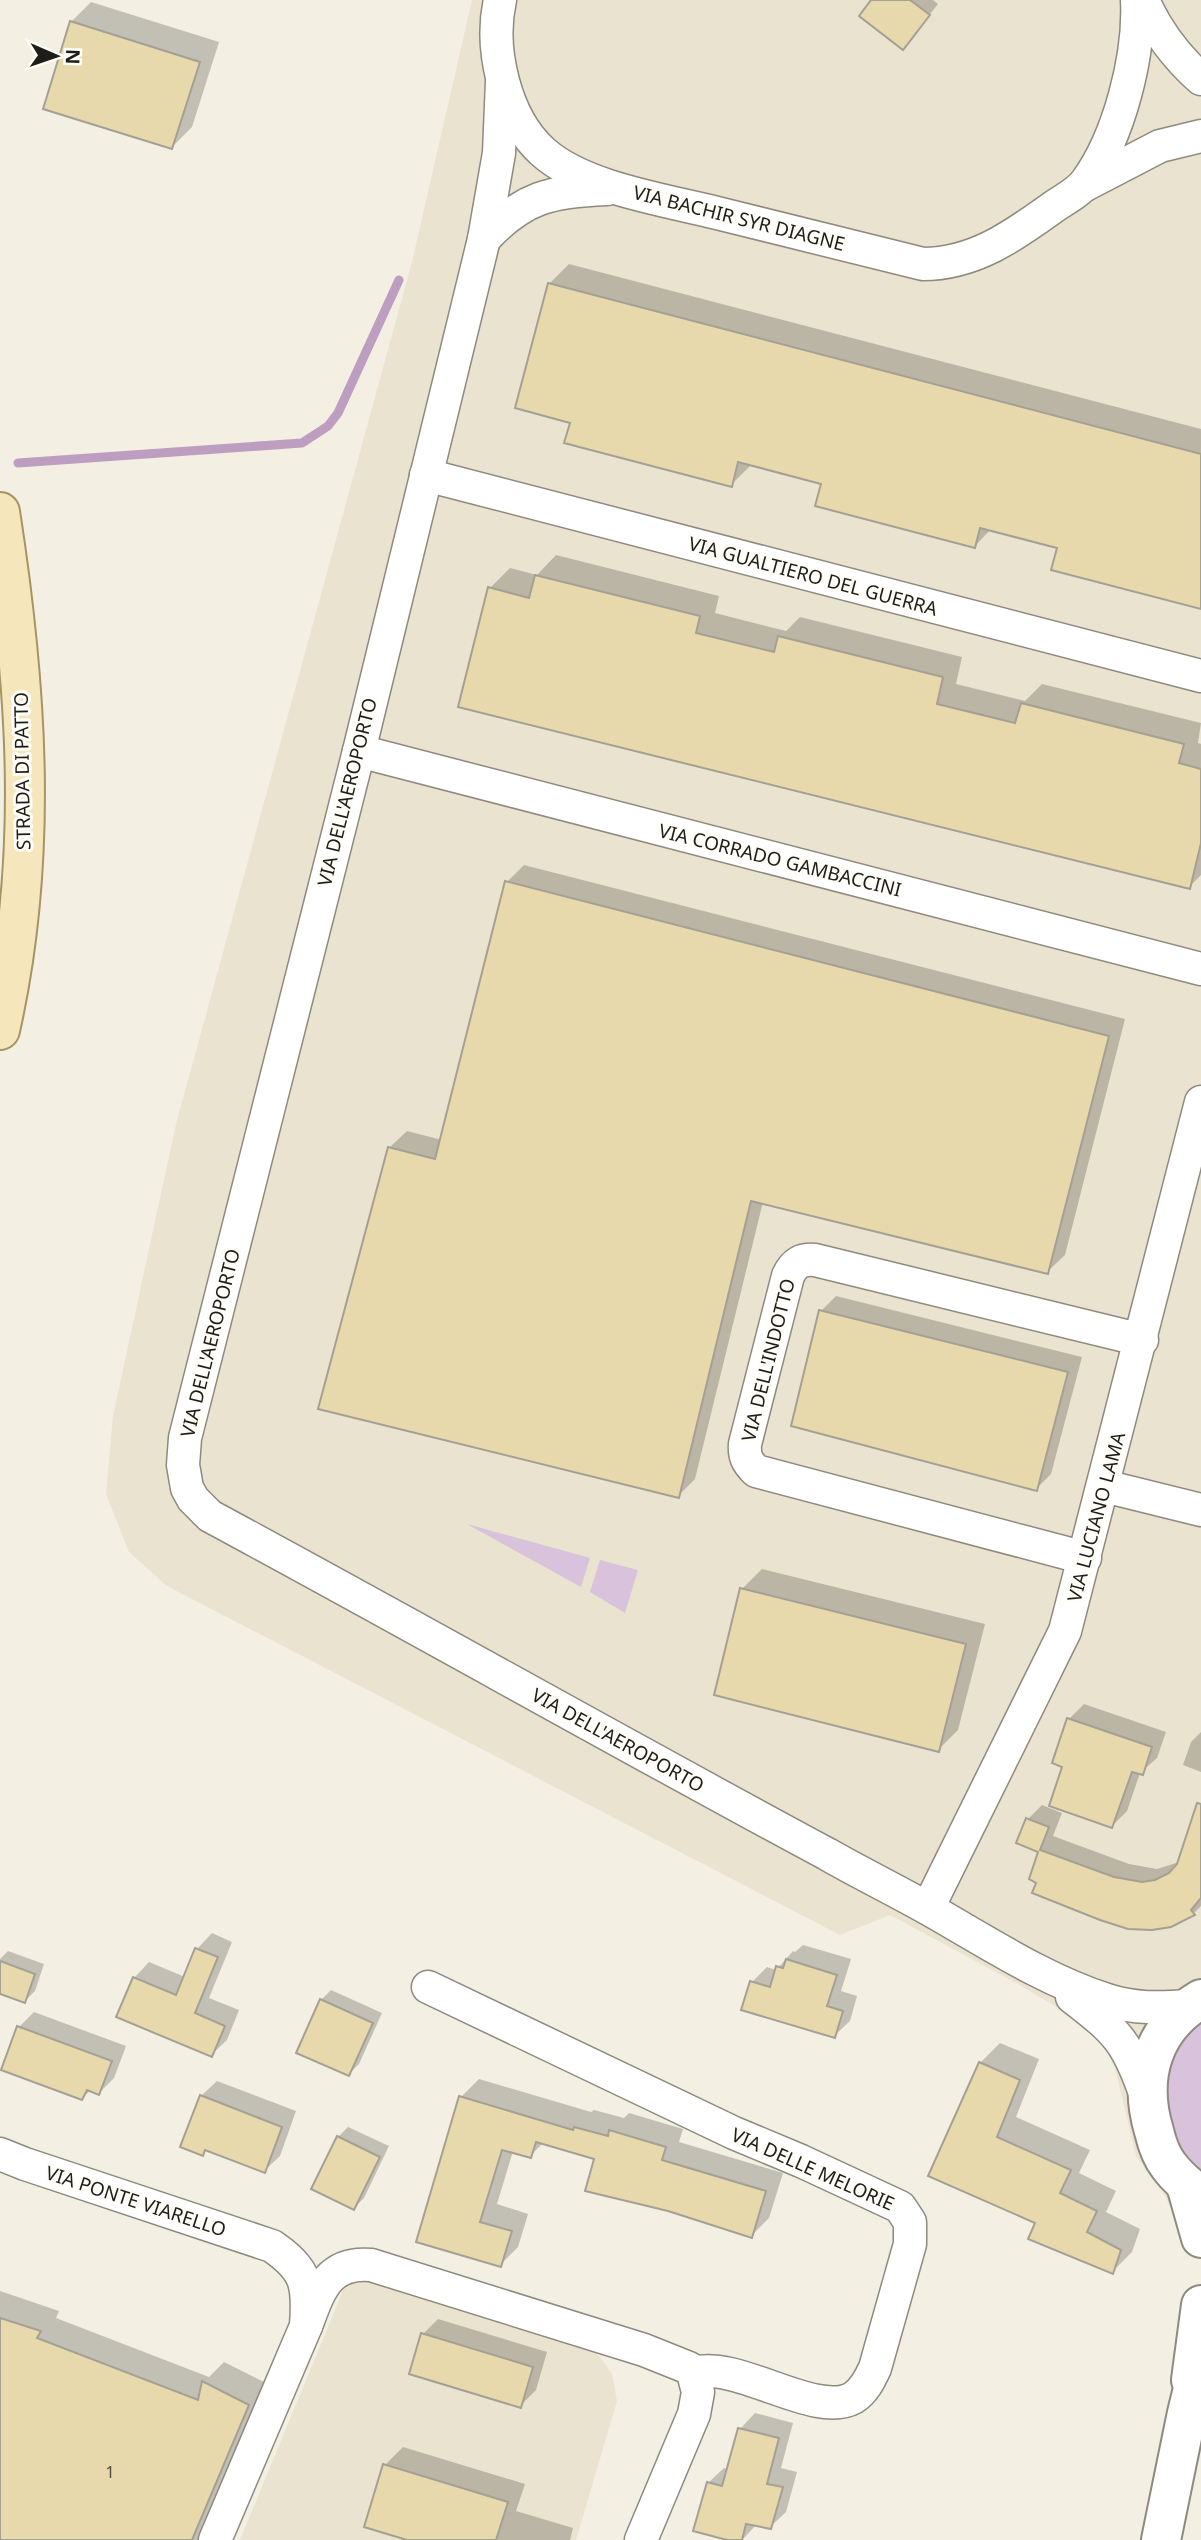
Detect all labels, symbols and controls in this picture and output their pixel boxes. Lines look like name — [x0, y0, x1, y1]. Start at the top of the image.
north arrow — [21, 21, 91, 91]
text: N — [60, 48, 86, 65]
street label: VIA BACHIR SYR DIAGNE — [630, 179, 848, 257]
street label: VIA GUALTIERO DEL GUERRA — [686, 530, 941, 622]
street label: STRADA DI PATTO — [8, 692, 36, 850]
street label: VIA DELL'AEROPORTO — [311, 695, 383, 889]
street label: VIA CORRADO GAMBACCINI — [656, 817, 904, 903]
street label: VIA DELL'AEROPORTO — [174, 1246, 246, 1440]
street label: VIA DELL'INDOTTO — [735, 1276, 801, 1444]
street label: VIA LUCIANO LAMA — [1061, 1428, 1131, 1605]
street label: VIA DELL'AEROPORTO — [527, 1682, 709, 1798]
street label: VIA DELLE MELORIE — [727, 2121, 899, 2217]
street label: VIA PONTE VIARELLO — [42, 2160, 230, 2242]
house number: 1 — [105, 2461, 115, 2483]

